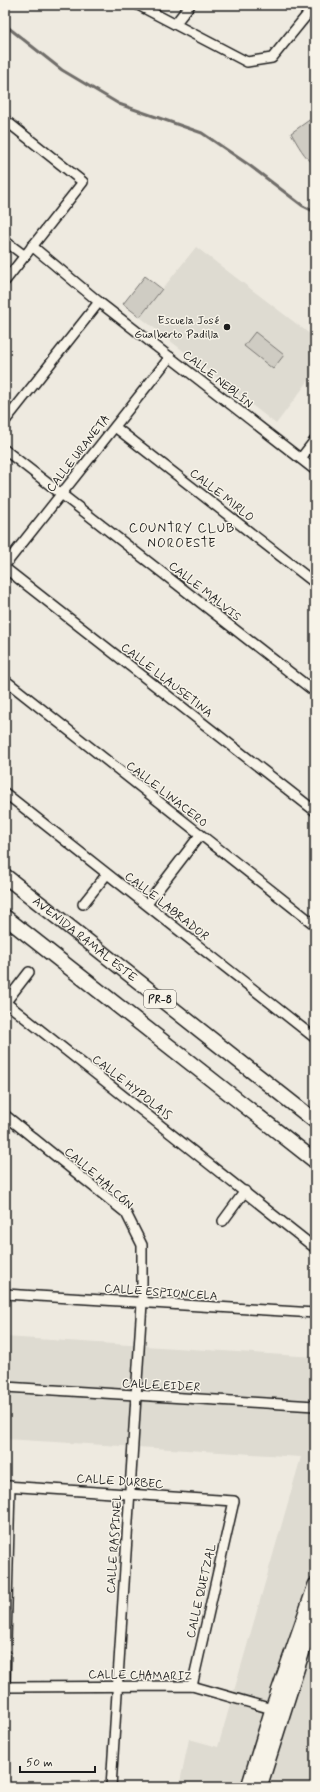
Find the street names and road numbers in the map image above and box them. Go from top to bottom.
street label: CALLE NEBLÍN [179,347,256,412]
street label: CALLE URANETA [43,411,114,496]
street label: CALLE MIRLO [186,466,257,526]
street label: CALLE MALVIS [165,558,244,625]
street label: CALLE LLAUSETINA [117,640,216,722]
street label: CALLE LINACERO [122,758,210,832]
street label: CALLE LABRADOR [121,869,212,945]
street label: AVENIDA RAMAL ESTE [29,894,140,987]
road number: PR-8 [144,990,176,1008]
street label: CALLE HYPOLAIS [88,1052,174,1124]
street label: CALLE HALCÓN [60,1144,136,1213]
street label: CALLE ESPIONCELA [104,1281,218,1305]
street label: CALLE EIDER [121,1376,201,1396]
street label: CALLE DURBEC [76,1471,165,1493]
street label: CALLE RASPINEL [104,1494,126,1594]
street label: CALLE QUETZAL [183,1542,221,1640]
street label: CALLE CHAMARIZ [88,1667,192,1685]

